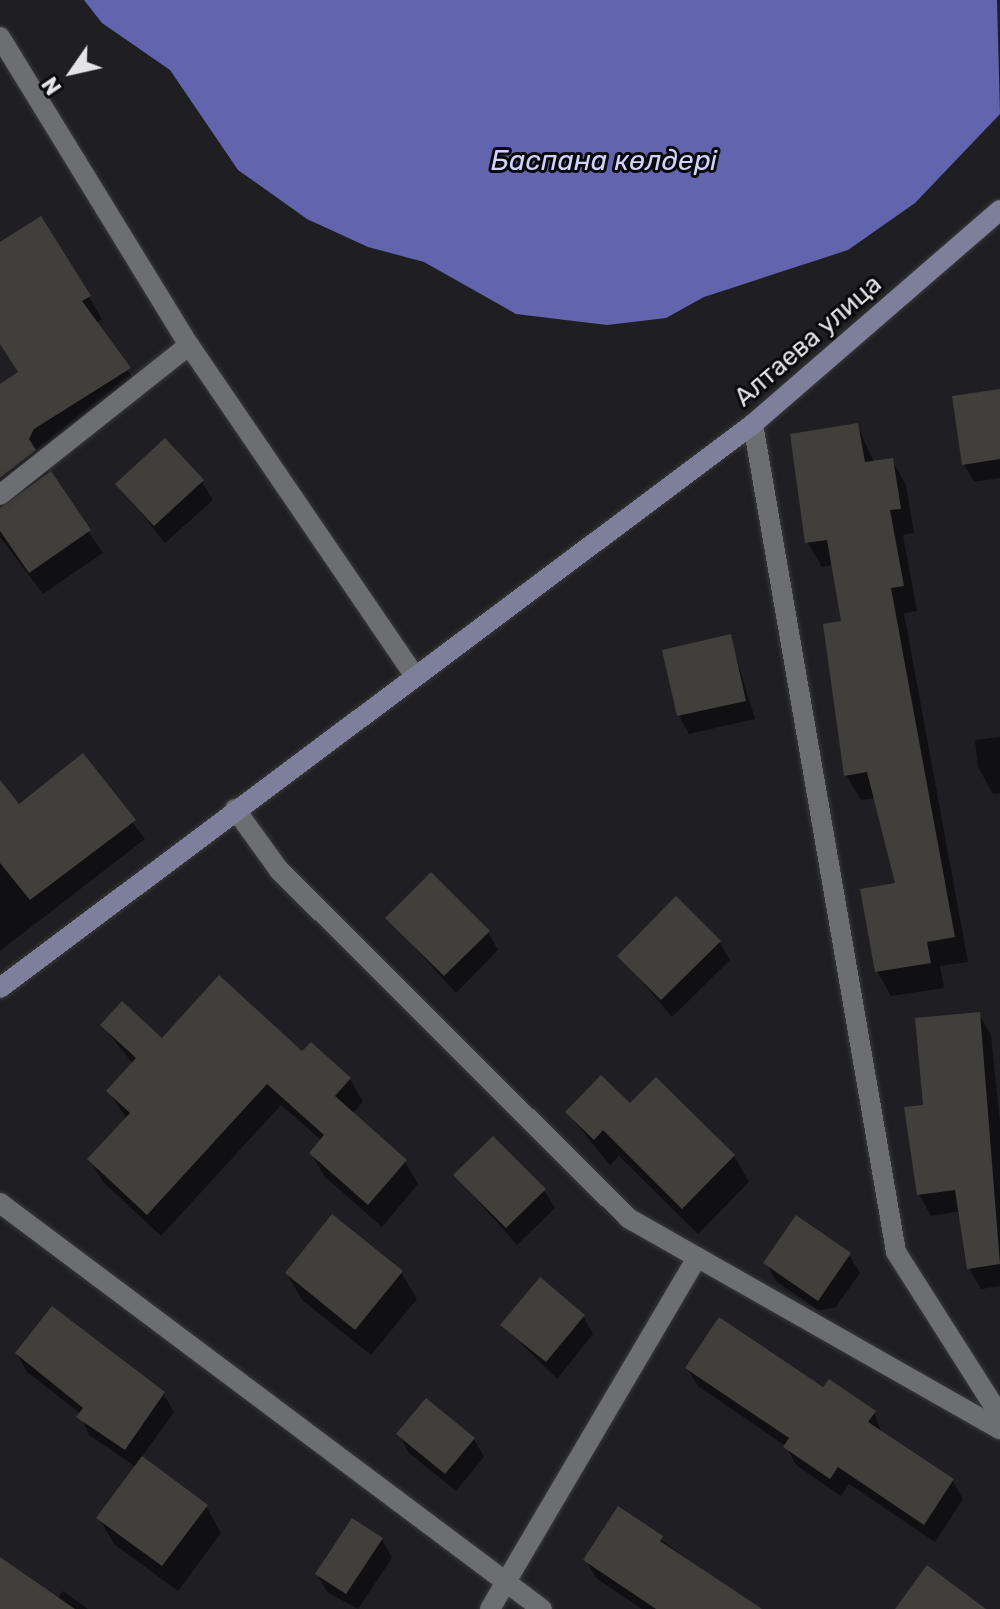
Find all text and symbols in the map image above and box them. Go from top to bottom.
north arrow [32,32,112,112]
text: N [36,72,67,100]
water label: Баспана көлдері [491,144,717,178]
street label: Алтаева улица [728,269,888,413]

